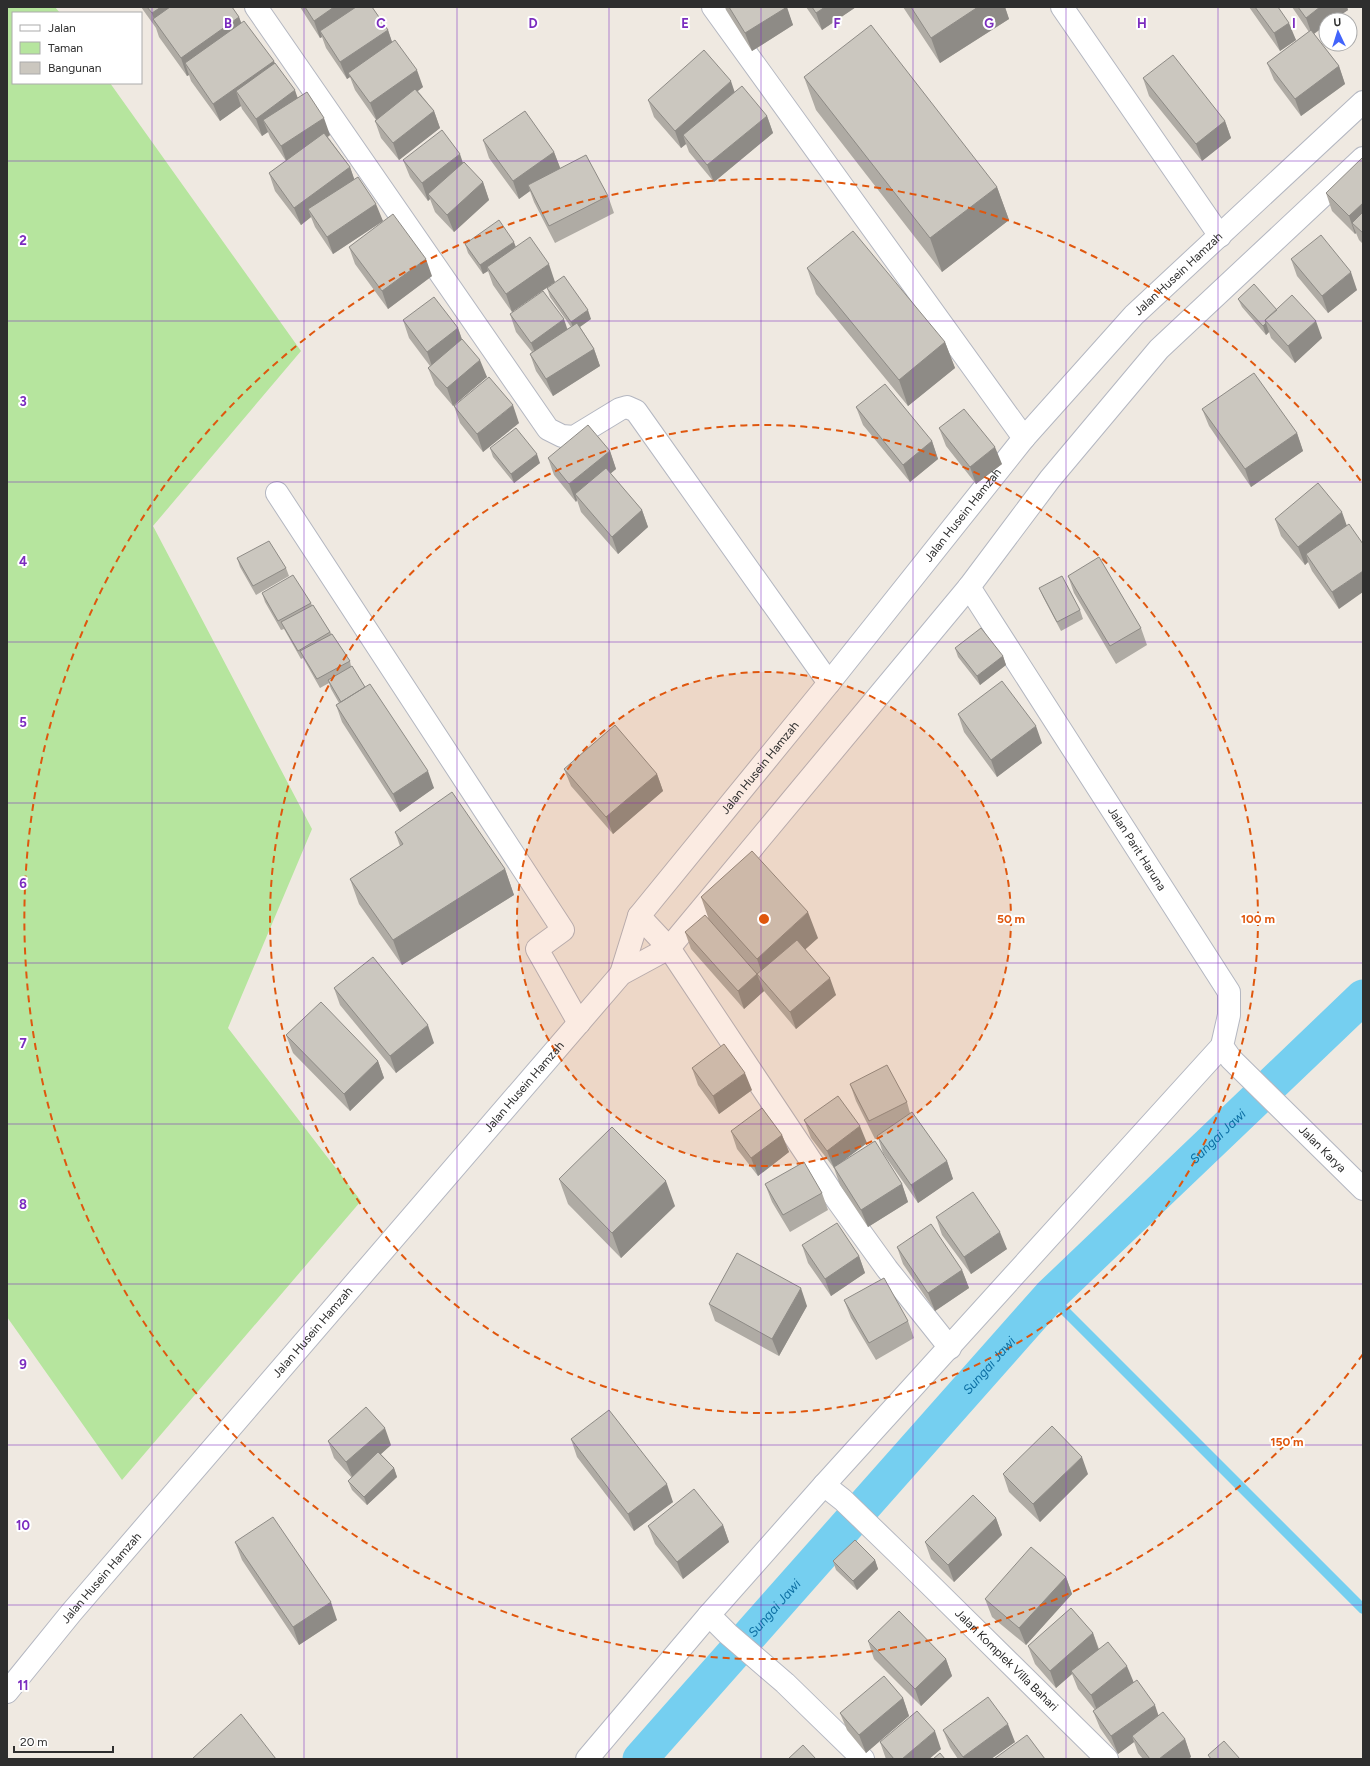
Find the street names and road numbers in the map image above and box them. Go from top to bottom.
street label: Jalan Husein Hamzah [1131,229,1225,318]
street label: Jalan Husein Hamzah [921,465,1004,564]
street label: Jalan Husein Hamzah [718,718,802,817]
street label: Jalan Parit Haruna [1105,804,1169,893]
street label: Jalan Husein Hamzah [481,1038,567,1135]
street label: Jalan Karya [1296,1123,1349,1175]
street label: Jalan Husein Hamzah [270,1284,356,1381]
street label: Jalan Husein Hamzah [58,1529,144,1626]
street label: Jalan Komplek Villa Bahari [952,1606,1061,1714]

